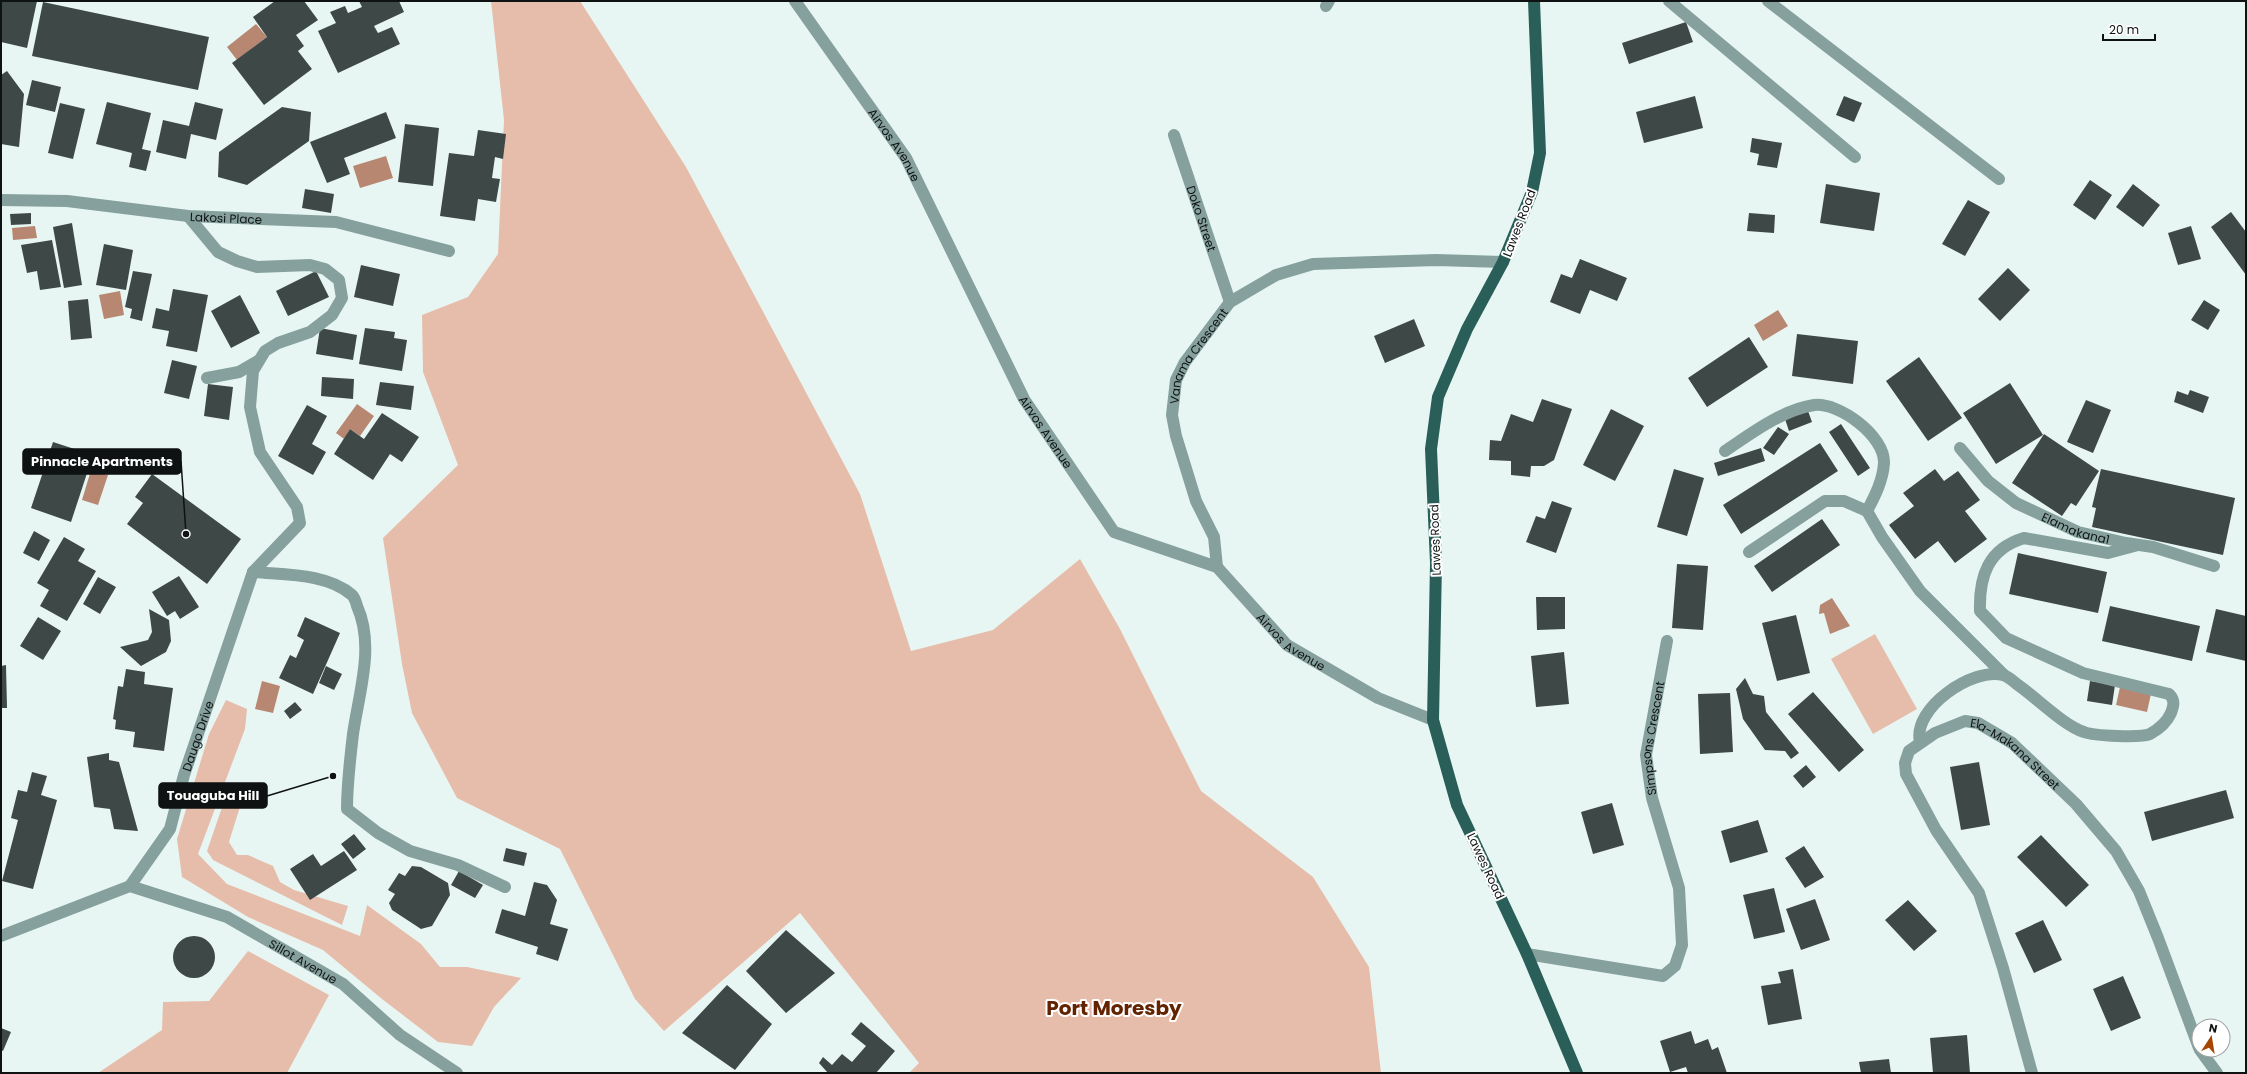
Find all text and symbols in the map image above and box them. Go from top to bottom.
scale bar [2103,16,2155,42]
text: 20 m [2109,21,2139,38]
street label: Airvos Avenue [865,104,925,184]
street label: Doko Street [1183,183,1221,254]
street label: Lawes Road [1498,187,1540,259]
street label: Lakosi Place [190,208,263,228]
street label: Vanama Crescent [1165,304,1231,405]
street label: Airvos Avenue [1015,392,1077,471]
callout: Pinnacle Apartments [23,449,181,474]
text: Pinnacle Apartments [31,452,173,471]
street label: Lawes Road [1425,504,1445,576]
street label: Elamakana1 [2039,508,2112,548]
street label: Airvos Avenue [1253,609,1329,674]
street label: Simpsons Crescent [1637,680,1668,797]
street label: Daugo Drive [177,698,217,773]
street label: Ela-Makana Street [1969,713,2064,793]
callout: Touaguba Hill [159,783,267,808]
text: Touaguba Hill [167,786,259,805]
street label: Lawes Road [1463,830,1509,902]
street label: Sillot Avenue [266,935,341,988]
district label: Port Moresby [1046,994,1182,1022]
north arrow [2191,1018,2231,1058]
text: N [2207,1020,2219,1037]

